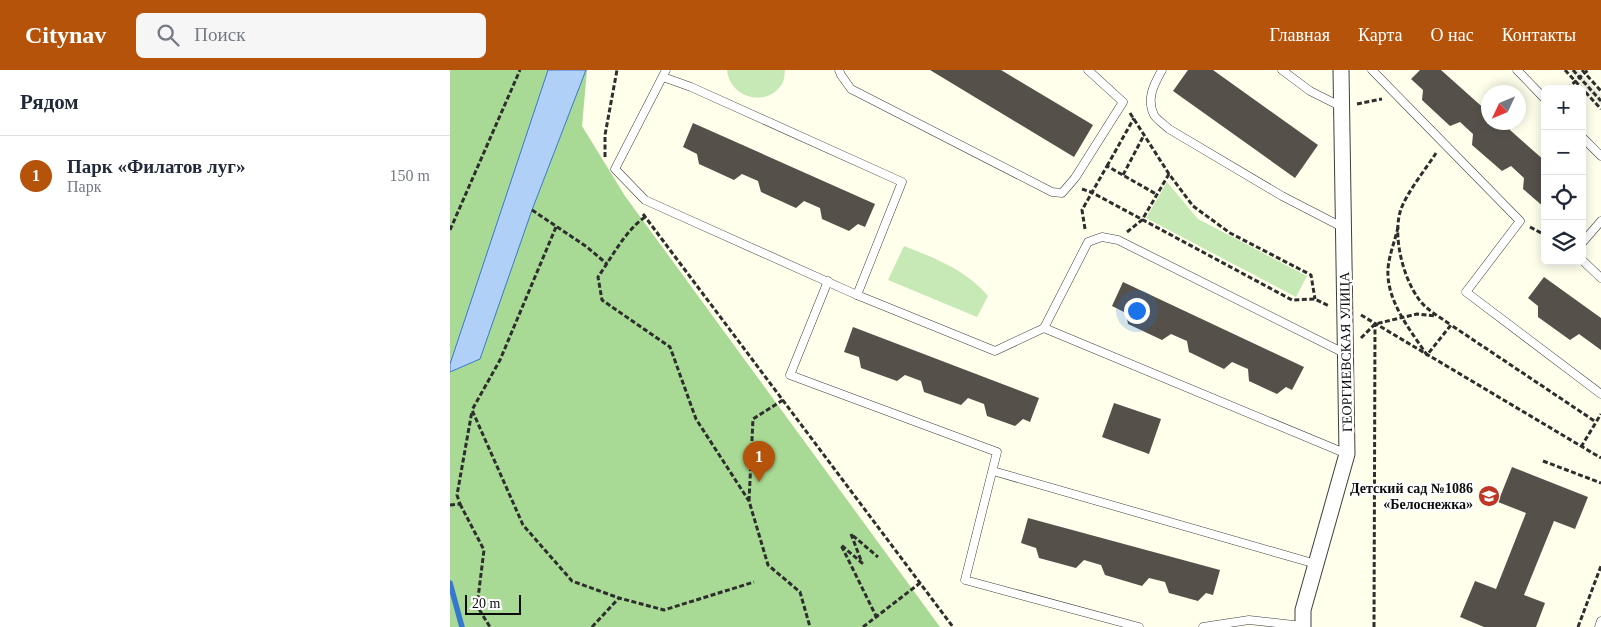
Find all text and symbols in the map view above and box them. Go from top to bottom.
search box [136,13,486,58]
icon: search [154,21,182,49]
text: Citynav [25,22,106,48]
text: Поиск [194,24,245,45]
text: Главная [1270,25,1330,45]
text: Карта [1358,25,1403,45]
text: О нас [1431,25,1474,45]
text: Контакты [1502,25,1576,45]
north arrow [1481,85,1526,130]
map controls [1541,85,1586,265]
button: + [1541,85,1586,130]
text: Рядом [20,90,79,114]
button: − [1541,130,1586,175]
text: Парк «Филатов луг» [67,156,245,177]
text: 1 [32,167,40,184]
text: 150 m [390,167,430,184]
button: locate [1541,175,1586,220]
text: Парк [67,178,101,195]
button: layers [1541,220,1586,265]
street label: ГЕОРГИЕВСКАЯ УЛИЦА [1337,271,1355,432]
your location [1124,298,1150,324]
pin: 1 [743,441,775,482]
place label: Детский сад №1086 «Белоснежка» [1350,481,1473,512]
school or university icon: Детский сад №1086 «Белоснежка» [1477,484,1501,508]
scale bar [465,592,521,615]
text: 20 m [472,596,500,611]

